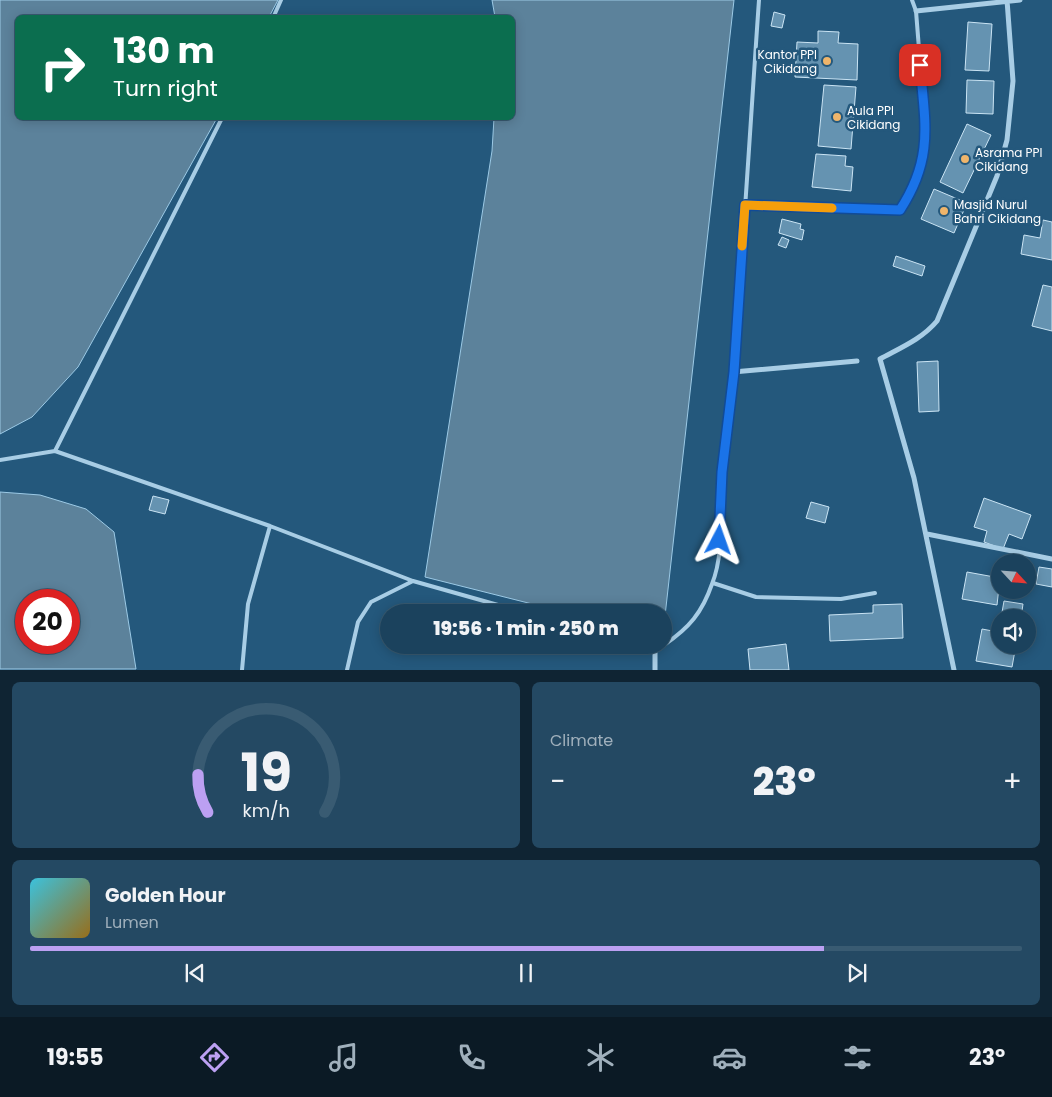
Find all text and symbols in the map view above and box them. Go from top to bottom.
text: 130 m [113,26,215,75]
icon: right [30,35,95,100]
pin [899,44,941,86]
place label: Kantor PPI Cikidang [757,46,817,77]
icon: arrive [906,51,934,79]
marker: Kantor PPI Cikidang [821,55,833,67]
text: Turn right [113,73,218,104]
place label: Aula PPI Cikidang [847,102,900,133]
marker: Aula PPI Cikidang [831,111,843,123]
place label: Asrama PPI Cikidang [975,144,1043,175]
marker: Asrama PPI Cikidang [959,153,971,165]
place label: Masjid Nurul Bahri Cikidang [954,196,1041,227]
marker: Masjid Nurul Bahri Cikidang [938,205,950,217]
position arrow [692,513,744,565]
north arrow [991,554,1036,599]
map controls [991,554,1036,654]
speed limit sign: 20 [15,589,80,654]
button: sound [991,609,1036,654]
text: 19:56 · 1 min · 250 m [433,615,619,642]
text: Climate [550,729,613,752]
text: 19 [240,736,292,809]
text: 23° [753,755,816,808]
text: − [550,762,565,801]
text: + [1003,762,1022,801]
text: km/h [242,798,290,823]
text: Golden Hour [105,882,226,909]
text: Lumen [105,911,159,934]
icon: previous [181,959,209,987]
icon: pause [512,959,540,987]
icon: next [843,959,871,987]
icon: directions [197,1040,232,1075]
icon: music [326,1040,361,1075]
icon: phone [454,1040,489,1075]
icon: climate [583,1040,618,1075]
icon: car [712,1040,747,1075]
icon: filters [840,1040,875,1075]
text: 19:55 [47,1042,103,1073]
text: 23° [969,1042,1005,1073]

